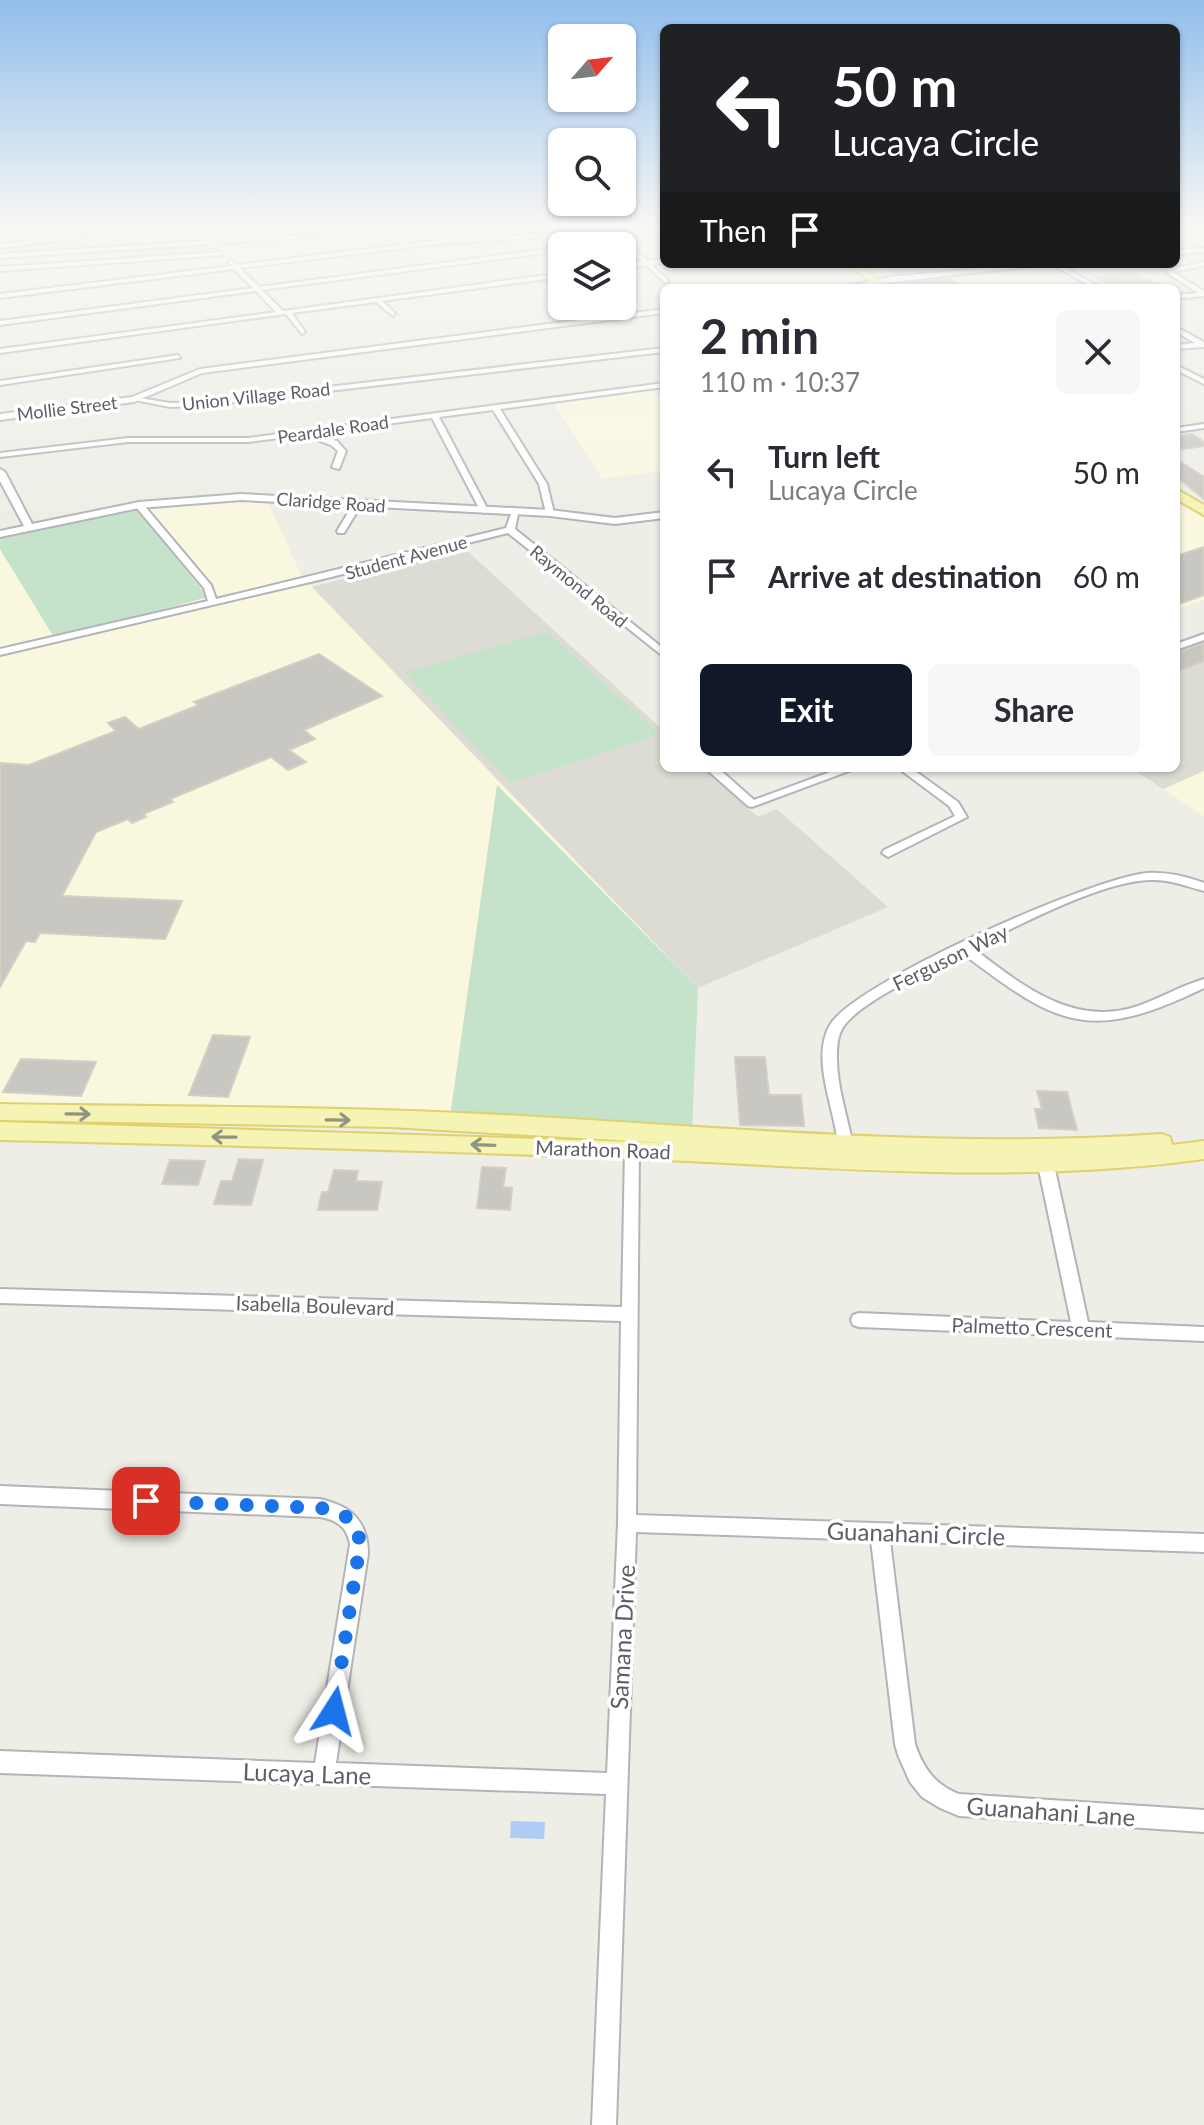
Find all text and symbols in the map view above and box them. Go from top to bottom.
north arrow [548,24,636,112]
map controls [548,24,636,320]
text: 50 m [832,52,957,119]
icon: left [700,56,804,160]
text: Lucaya Circle [832,120,1039,164]
button: search [548,128,636,216]
icon: arrive [783,208,827,252]
text: Then [700,212,767,248]
button: layers [548,232,636,320]
text: 2 min [700,307,819,364]
button: close [1056,310,1140,394]
text: 110 m · 10:37 [700,366,860,398]
street label: Union Village Road [181,377,331,415]
street label: Mollie Street [16,391,119,425]
street label: Peardale Road [276,410,390,448]
text: Turn left [768,438,880,474]
icon: left [700,450,744,494]
text: 50 m [1073,454,1140,490]
text: Lucaya Circle [768,474,918,506]
street label: Claridge Road [276,487,386,517]
street label: Student Avenue [343,530,469,584]
street label: Raymond Road [526,540,632,632]
icon: arrive [700,554,744,598]
text: Arrive at destination [768,558,1042,594]
text: 60 m [1073,558,1140,594]
button: Exit [700,664,912,756]
button: Share [928,664,1140,756]
street label: Ferguson Way [888,918,1012,995]
one-way arrow [64,1106,91,1122]
one-way arrow [324,1112,351,1127]
one-way arrow [211,1129,238,1145]
street label: Marathon Road [535,1135,671,1163]
one-way arrow [470,1137,497,1152]
street label: Isabella Boulevard [235,1290,395,1320]
street label: Palmetto Crescent [951,1312,1113,1342]
pin [112,1467,180,1535]
icon: arrive [124,1479,168,1523]
street label: Guanahani Circle [826,1515,1006,1551]
street label: Samana Drive [604,1564,640,1710]
position arrow [292,1669,376,1753]
street label: Lucaya Lane [242,1756,372,1790]
street label: Guanahani Lane [966,1791,1136,1831]

